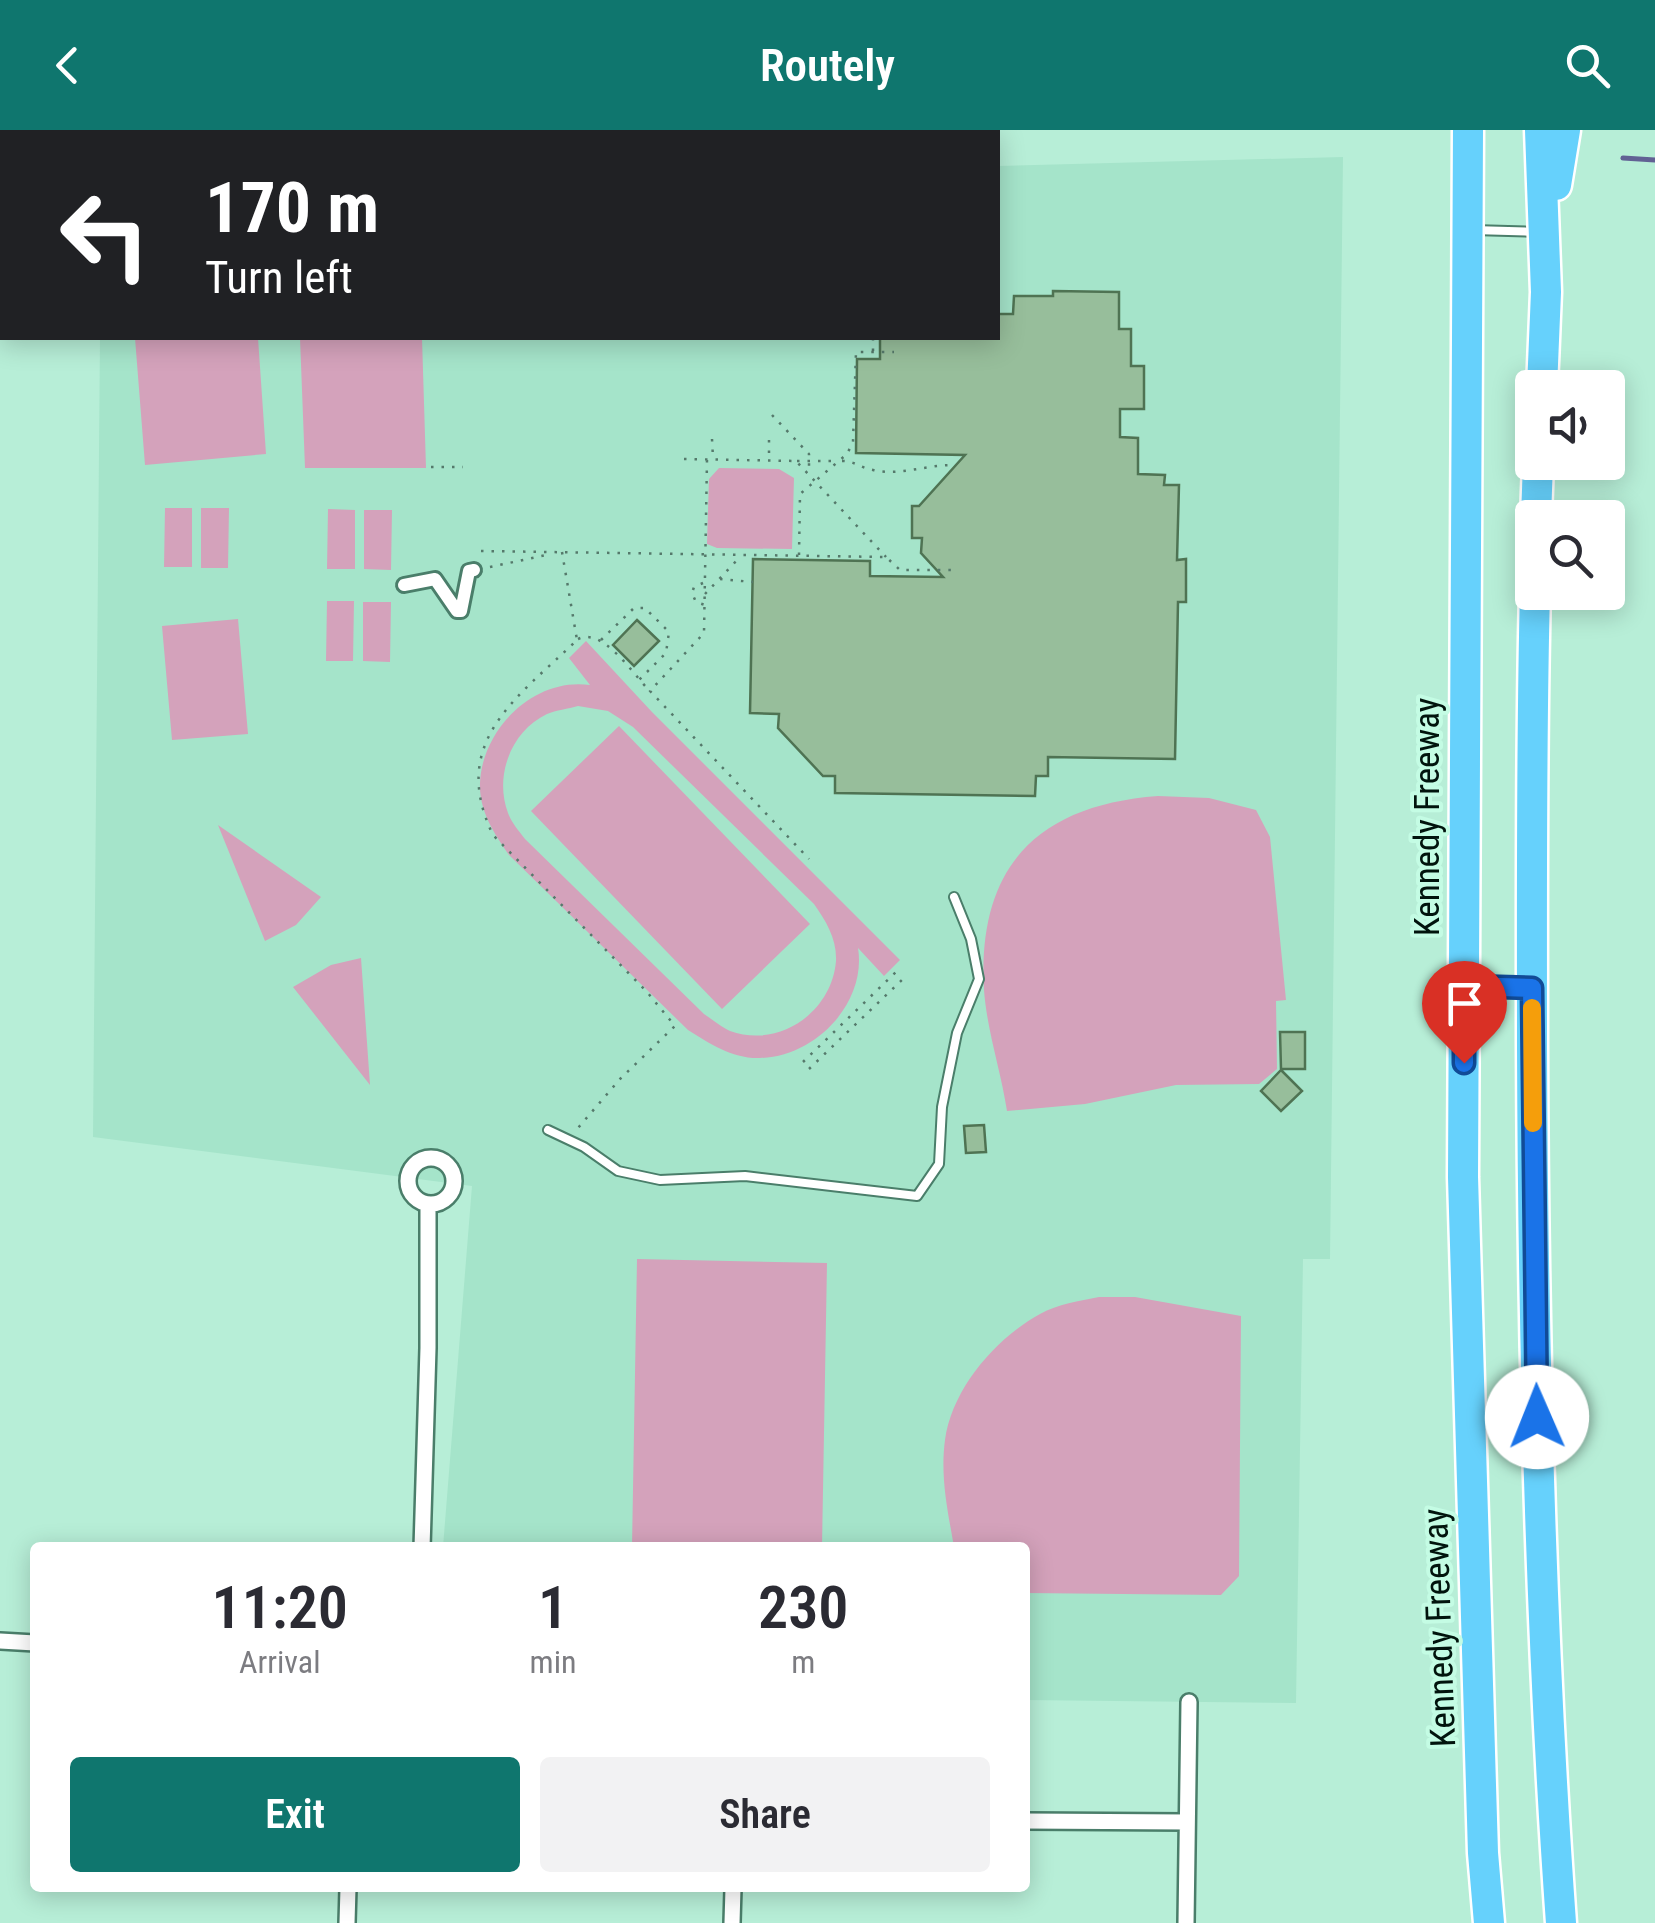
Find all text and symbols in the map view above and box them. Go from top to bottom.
icon: back [40,38,95,93]
icon: search [1560,38,1615,93]
text: Routely [760,39,895,92]
text: 170 m [205,167,379,249]
icon: left [40,170,170,300]
text: Turn left [205,251,353,304]
map controls [1515,370,1625,610]
button: sound [1515,370,1625,480]
button: search [1515,500,1625,610]
street label: Kennedy Freeway [1407,698,1448,936]
pin [1422,961,1507,1064]
icon: arrive [1437,976,1492,1031]
position arrow [1485,1365,1589,1469]
street label: Kennedy Freeway [1415,1508,1464,1748]
text: 11:20 [211,1572,348,1643]
text: 1 [538,1572,568,1643]
text: 230 [758,1572,848,1643]
text: Arrival [239,1643,320,1681]
text: min [530,1643,576,1681]
text: m [791,1643,815,1681]
button: Exit [70,1757,520,1872]
button: Share [540,1757,990,1872]

